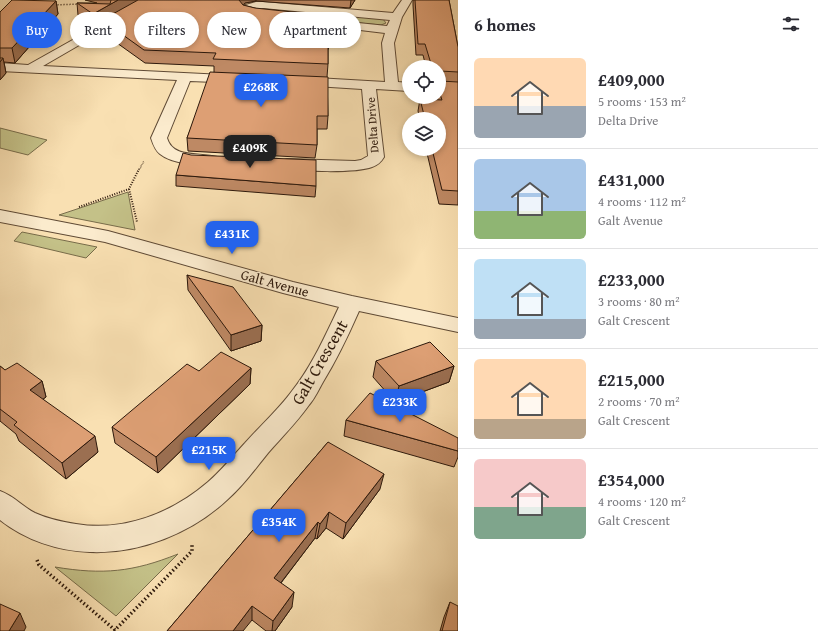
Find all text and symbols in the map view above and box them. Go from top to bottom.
chip: Buy [12,12,62,48]
chip: Rent [70,12,126,48]
chip: Filters [134,12,199,48]
chip: New [207,12,261,48]
chip: Apartment [269,12,361,48]
text: 6 homes [474,12,536,37]
icon: filters [780,13,802,35]
map controls [402,60,446,156]
button: locate [402,60,446,104]
text: £409,000 [598,67,664,92]
pin: £268K [233,74,289,108]
icon: home [506,74,554,122]
text: £268K [243,77,279,96]
text: 5 rooms · 153 m² [598,92,686,111]
street label: Delta Drive [362,96,382,153]
text: Delta Drive [598,111,658,130]
button: layers [402,112,446,156]
pin: £409K [222,135,278,169]
text: £409K [232,138,268,157]
text: £431,000 [598,167,664,192]
icon: home [506,175,554,223]
text: 4 rooms · 112 m² [598,192,686,211]
text: Galt Avenue [598,211,663,230]
pin: £431K [204,221,260,255]
text: £431K [214,224,250,243]
street label: Galt Avenue [239,264,312,302]
text: £233,000 [598,267,664,292]
icon: home [506,275,554,323]
text: 3 rooms · 80 m² [598,292,680,311]
text: Galt Crescent [598,311,670,330]
street label: Galt Crescent [285,315,353,409]
text: £215,000 [598,367,664,392]
icon: home [506,375,554,423]
pin: £233K [372,389,428,423]
text: £233K [382,392,418,411]
text: 2 rooms · 70 m² [598,392,680,411]
text: Galt Crescent [598,411,670,430]
pin: £215K [181,437,237,471]
text: £215K [191,440,227,459]
text: £354,000 [598,467,664,492]
icon: home [506,475,554,523]
text: 4 rooms · 120 m² [598,492,686,511]
pin: £354K [251,509,307,543]
text: Galt Crescent [598,511,670,530]
text: £354K [261,512,297,531]

